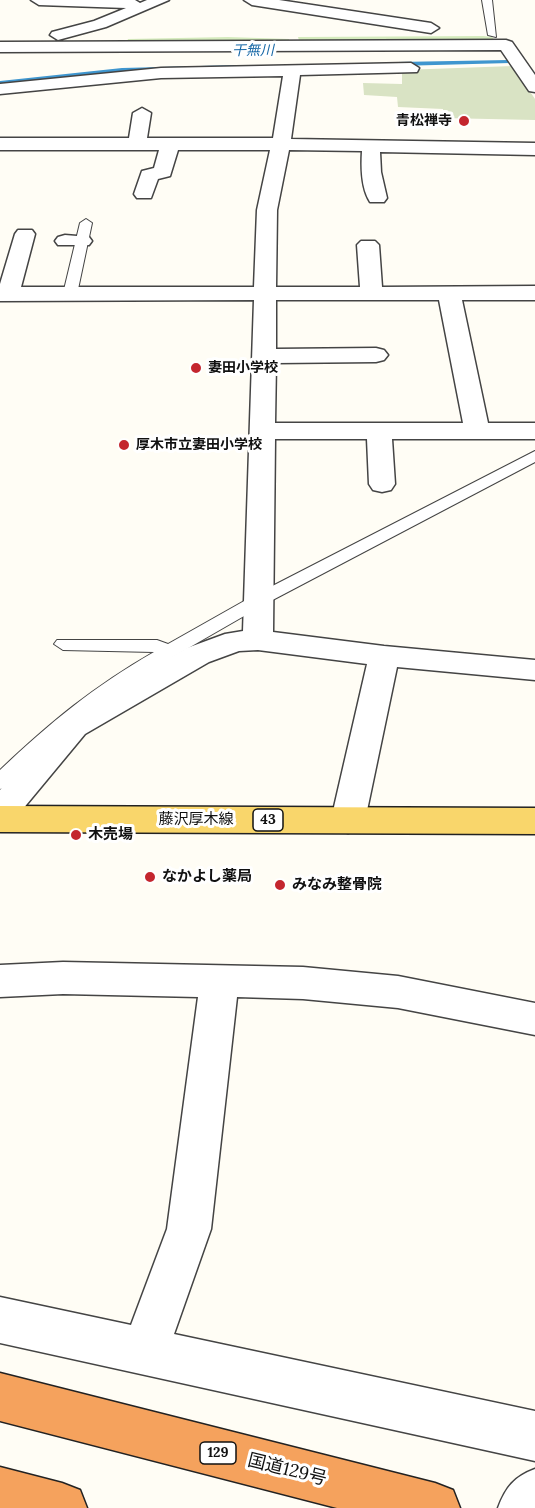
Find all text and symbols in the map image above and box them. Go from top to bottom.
water label: 干無川 [232,42,274,60]
place label: 青松禅寺 [396,113,452,129]
marker: 青松禅寺 [457,114,471,128]
place label: 妻田小学校 [208,360,278,376]
marker: 妻田小学校 [189,361,203,375]
place label: 厚木市立妻田小学校 [136,437,262,453]
marker: 厚木市立妻田小学校 [117,438,131,452]
road number: 43 [253,809,283,831]
street label: 藤沢厚木線 [159,811,233,829]
place label: 木売場 [88,826,133,844]
marker: 木売場 [69,828,83,842]
place label: なかよし薬局 [162,868,252,886]
marker: なかよし薬局 [143,870,157,884]
place label: みなみ整骨院 [292,876,382,894]
marker: みなみ整骨院 [273,878,287,892]
road number: 129 [200,1442,236,1464]
street label: 国道129号 [245,1450,329,1490]

